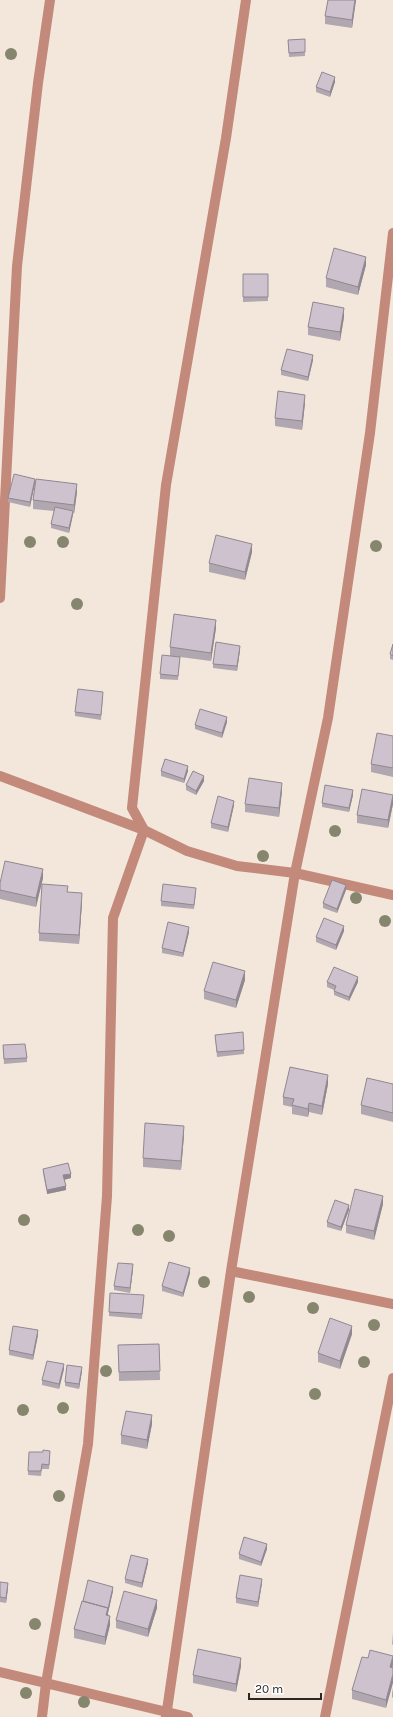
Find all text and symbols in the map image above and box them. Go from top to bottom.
scale bar [249,1675,321,1701]
text: 20 m [255,1682,283,1696]

